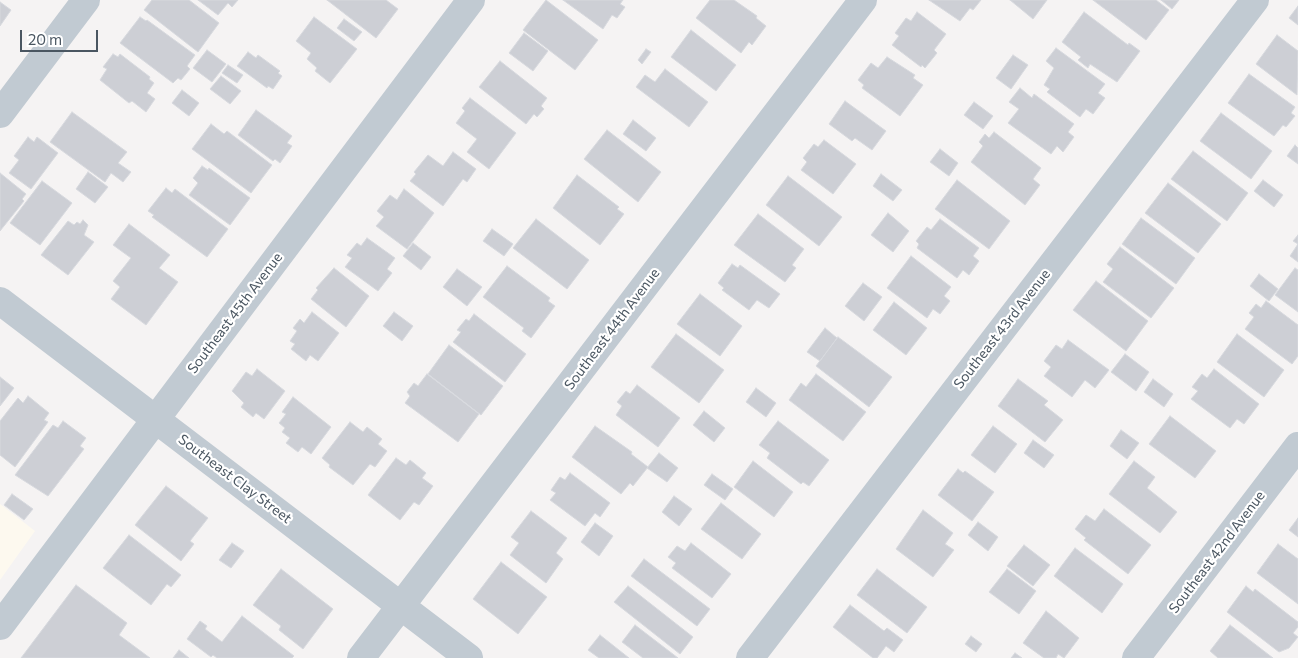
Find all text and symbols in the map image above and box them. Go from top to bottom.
scale bar [22,20,100,52]
text: 20 m [28,30,62,48]
street label: Southeast 45th Avenue [184,249,286,377]
street label: Southeast 44th Avenue [561,265,663,393]
street label: Southeast 43rd Avenue [950,266,1054,392]
street label: Southeast Clay Street [175,431,295,527]
street label: Southeast 42nd Avenue [1165,487,1269,617]

